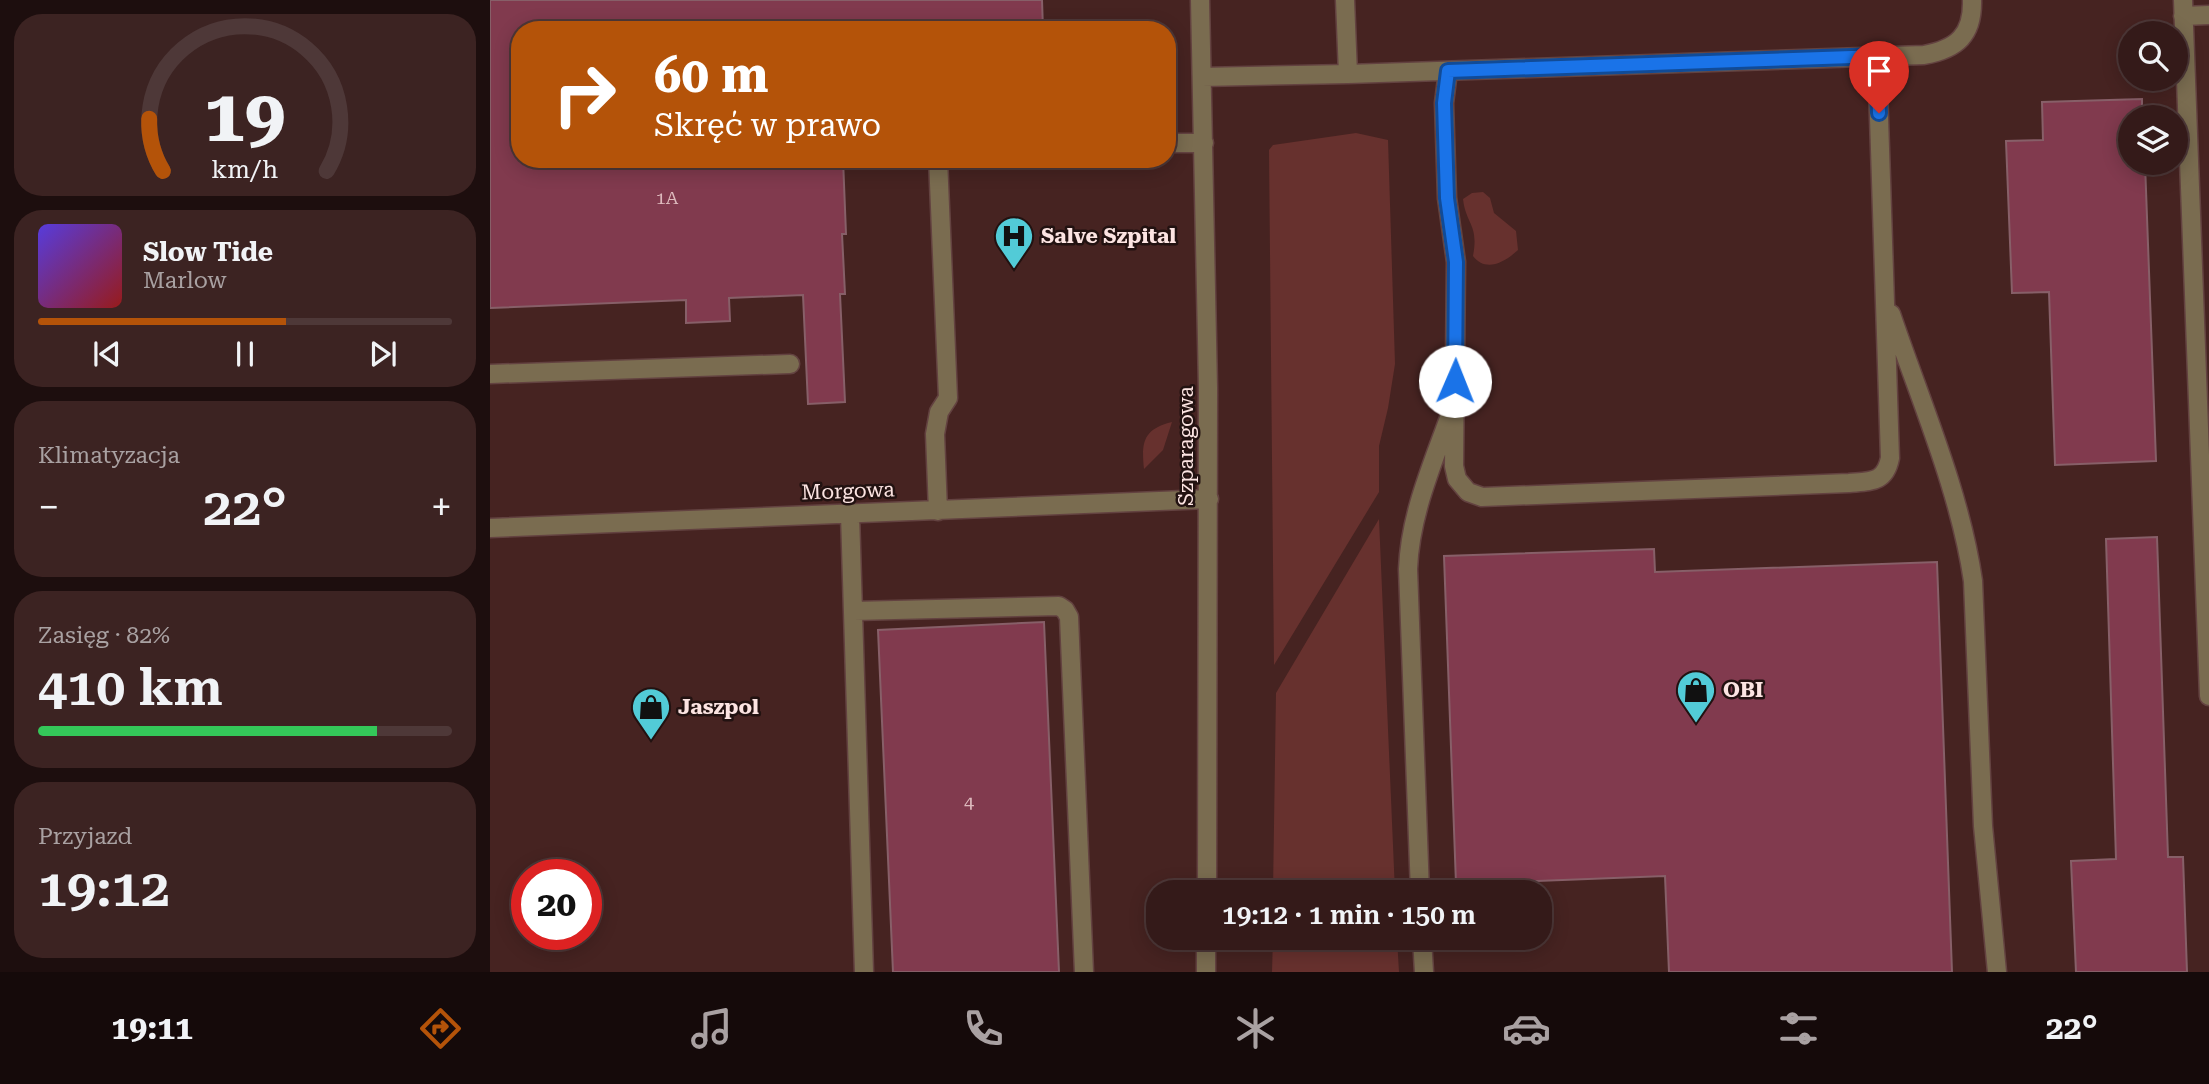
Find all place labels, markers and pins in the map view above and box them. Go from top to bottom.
pin [1849,41,1909,113]
hospital icon: Salve Szpital [993,215,1035,270]
place label: Salve Szpital [1041,224,1176,248]
shop icon: OBI [1675,669,1717,724]
place label: OBI [1723,678,1763,702]
shop icon: Jaszpol [630,686,672,741]
place label: Jaszpol [678,695,759,719]

